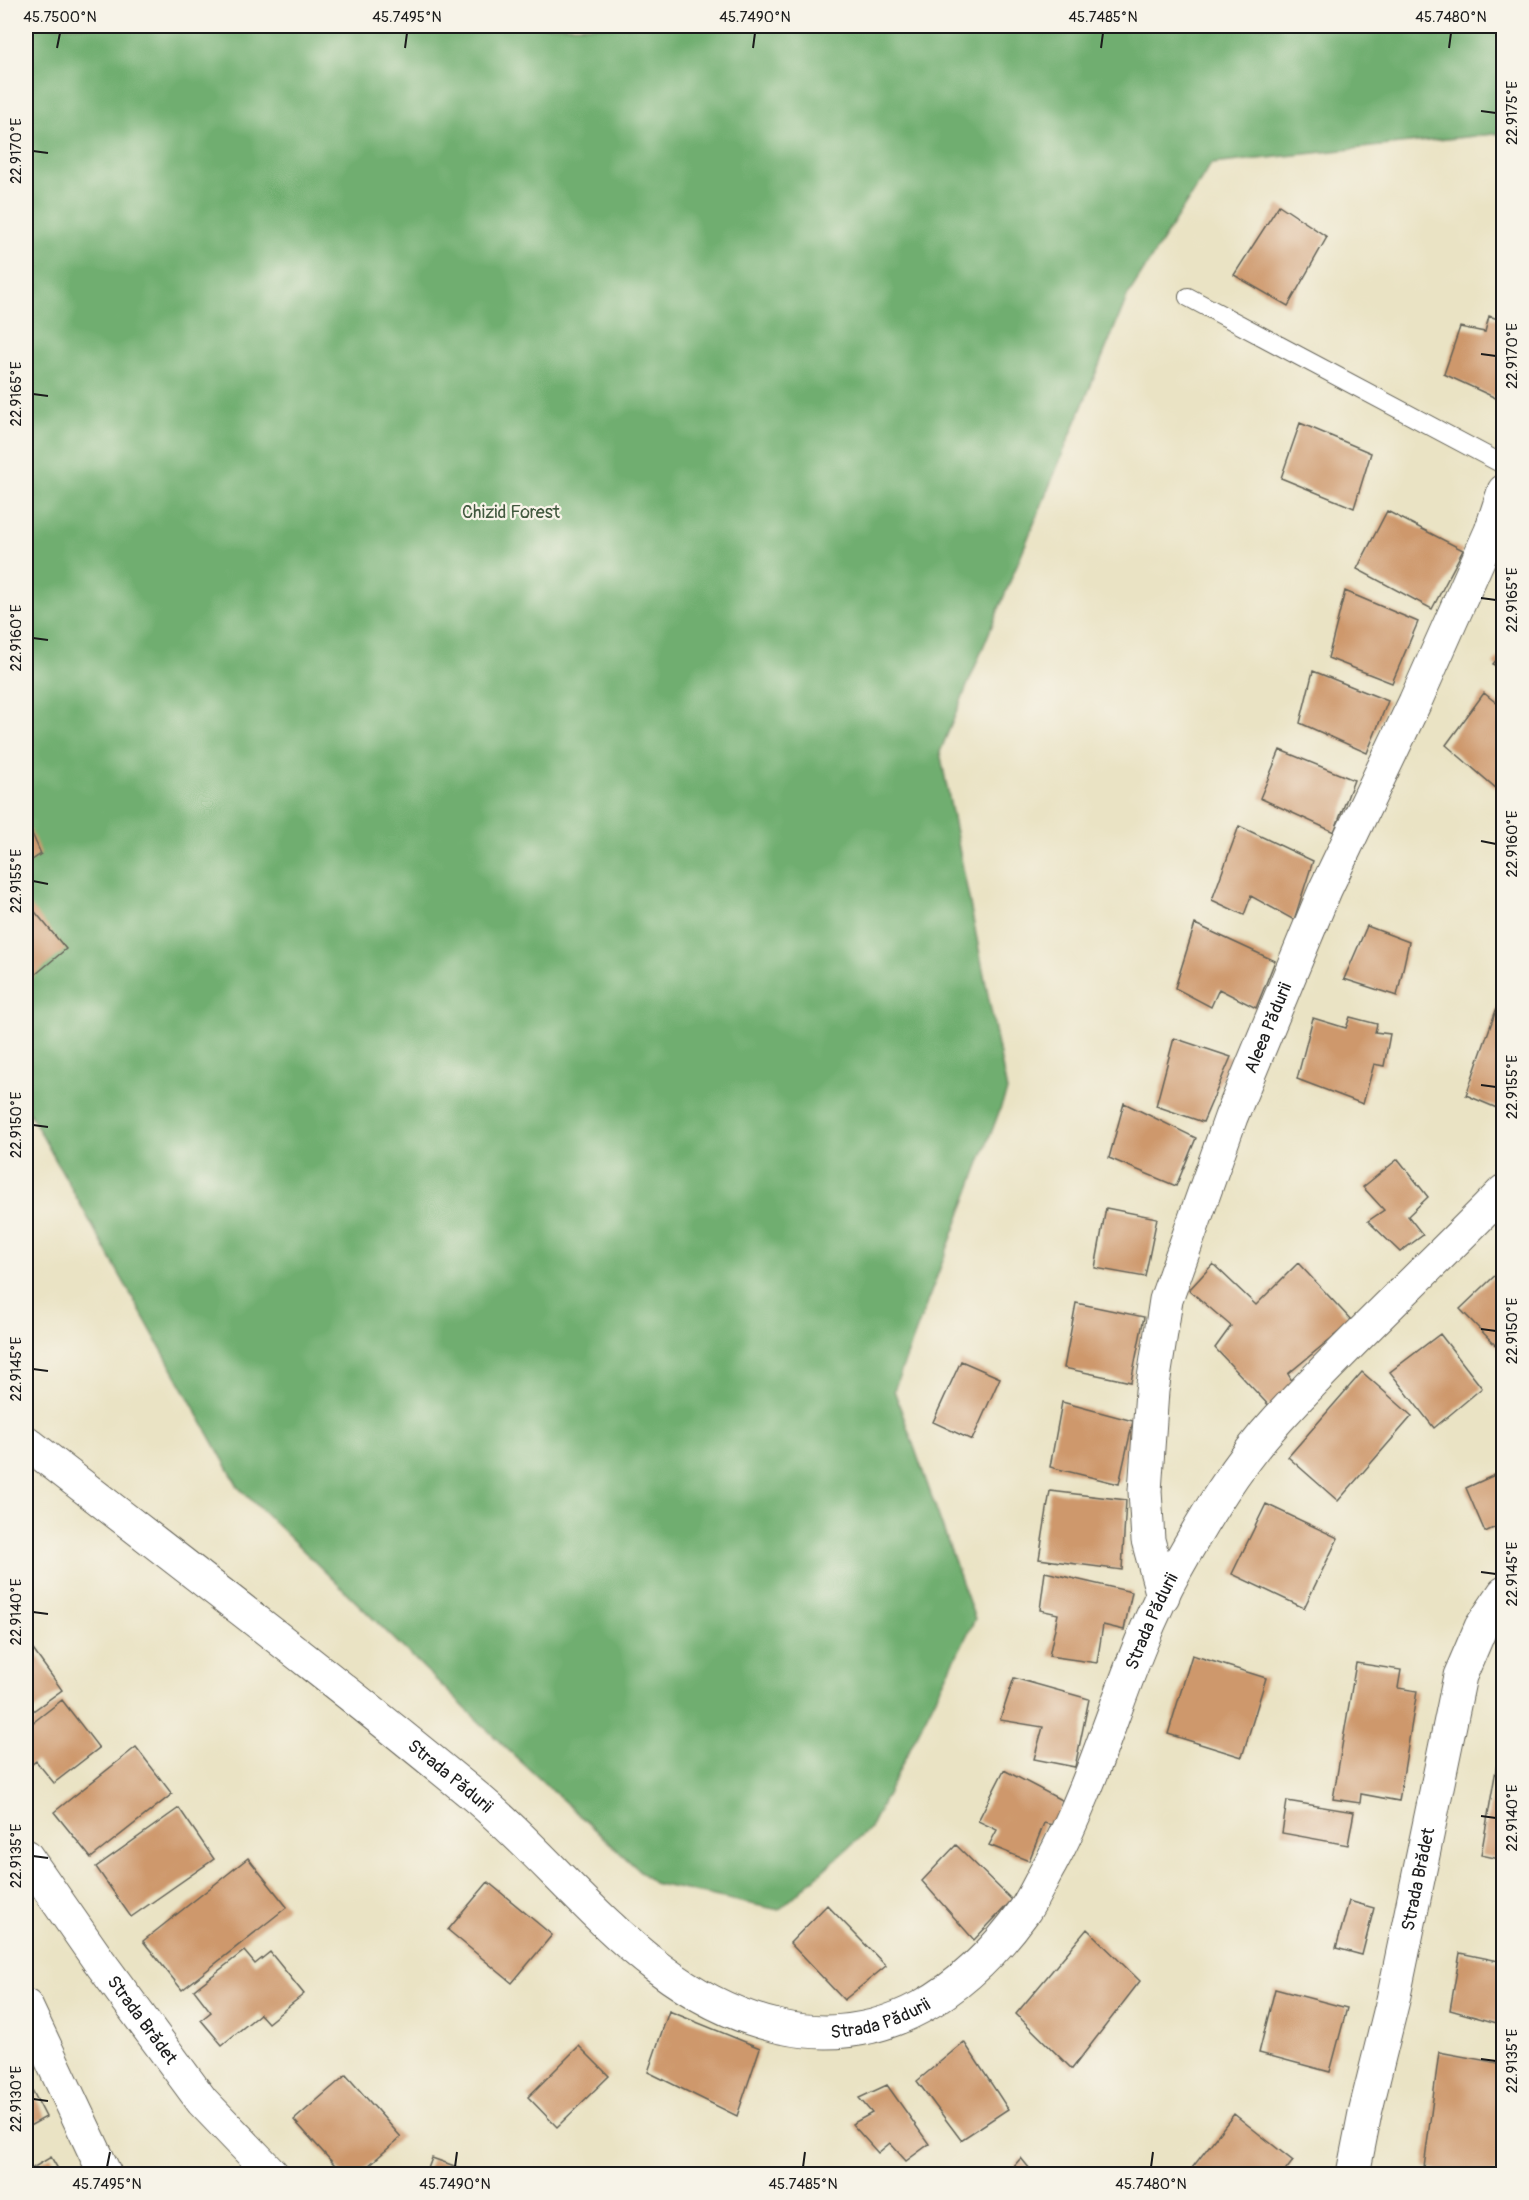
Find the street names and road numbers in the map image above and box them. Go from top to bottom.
street label: Aleea Pădurii [1239,979,1297,1077]
street label: Strada Pădurii [1120,1569,1184,1673]
street label: Strada Pădurii [403,1735,497,1818]
street label: Strada Brădet [1397,1825,1440,1933]
street label: Strada Brădet [102,1971,183,2070]
street label: Strada Pădurii [830,1993,935,2044]

